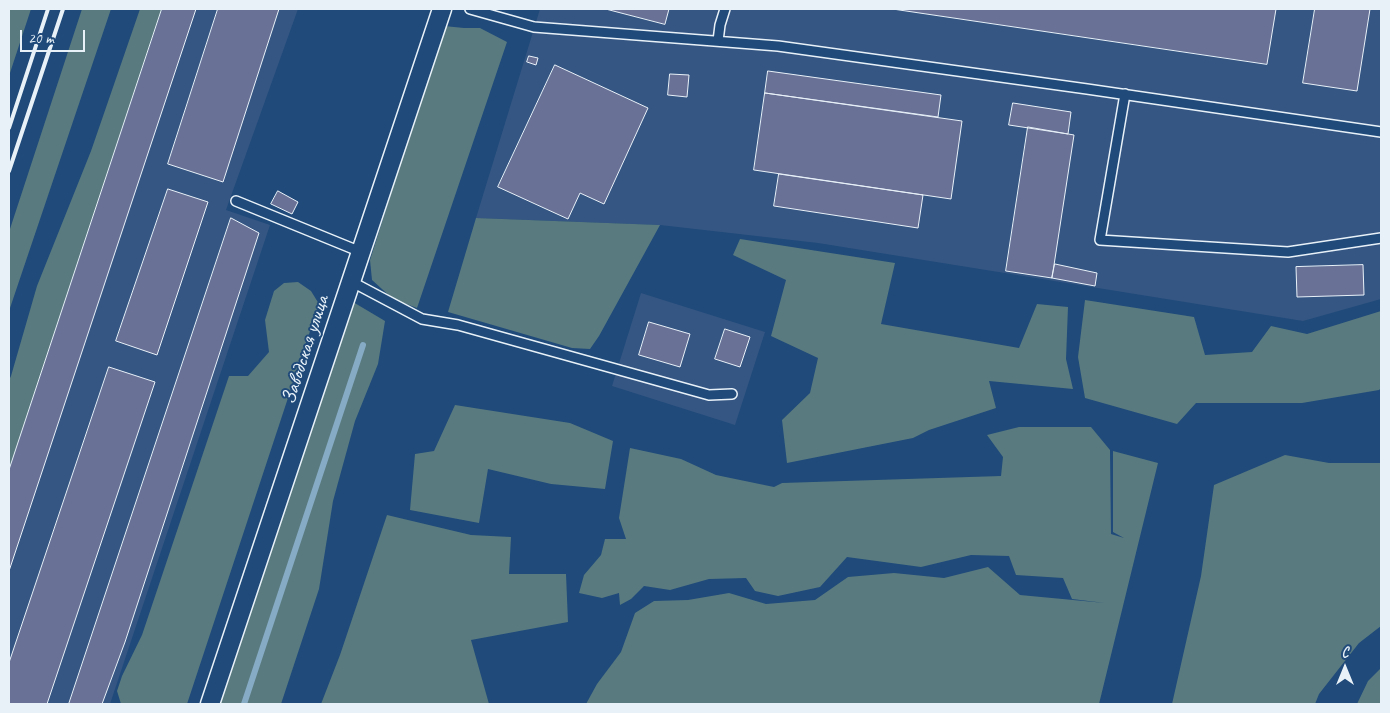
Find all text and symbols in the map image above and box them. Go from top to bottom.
scale bar [22,20,88,52]
text: 20 m [28,29,54,48]
street label: Заводская улица [277,293,335,407]
north arrow [1320,643,1370,693]
text: С [1342,644,1348,661]

